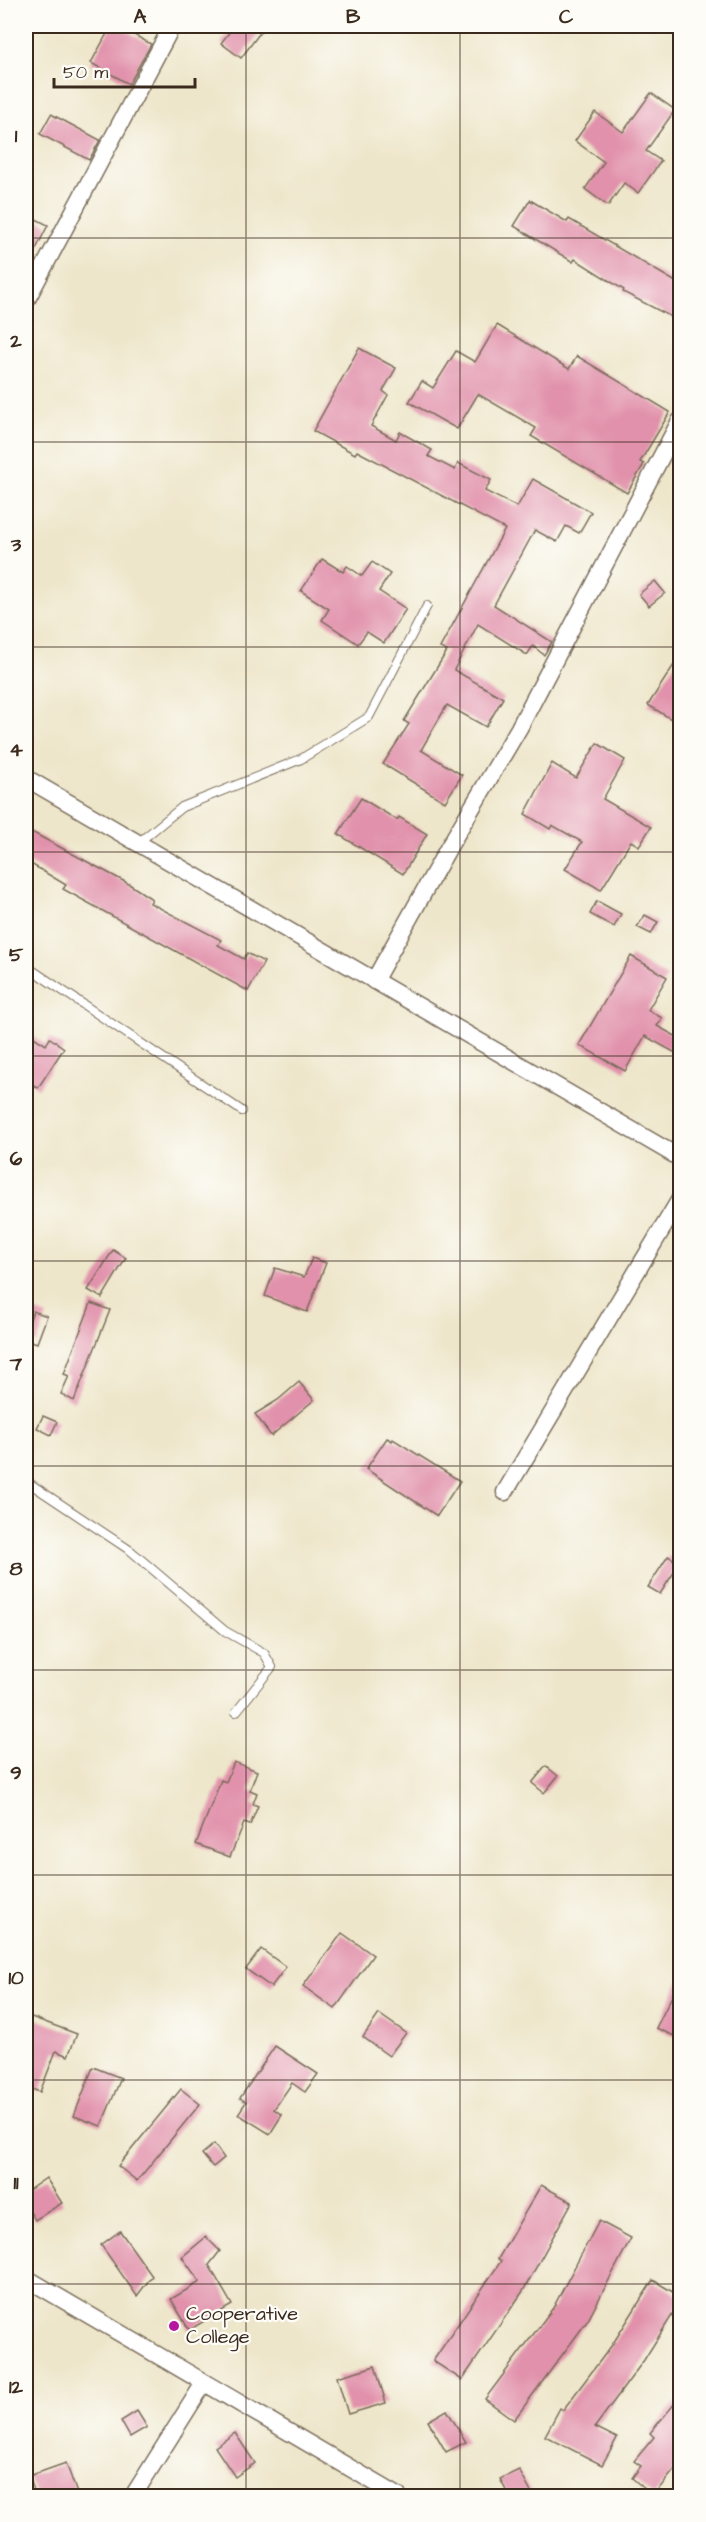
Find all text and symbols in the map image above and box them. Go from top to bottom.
text: A [134,3,147,31]
text: B [346,3,361,31]
text: C [559,3,574,31]
scale bar [54,51,195,89]
text: 50 m [63,60,108,85]
text: 1 [15,122,18,150]
text: 2 [9,327,22,355]
text: 3 [10,531,22,559]
text: 4 [9,736,23,764]
text: 5 [9,941,24,969]
text: 6 [10,1145,23,1173]
text: 7 [9,1350,23,1378]
text: 8 [10,1555,23,1583]
text: 9 [10,1759,22,1787]
text: 10 [8,1964,24,1992]
text: 11 [13,2169,19,2197]
place label: Cooperative College [186,2300,298,2352]
marker: Cooperative College [167,2319,181,2333]
text: 12 [9,2373,24,2401]

